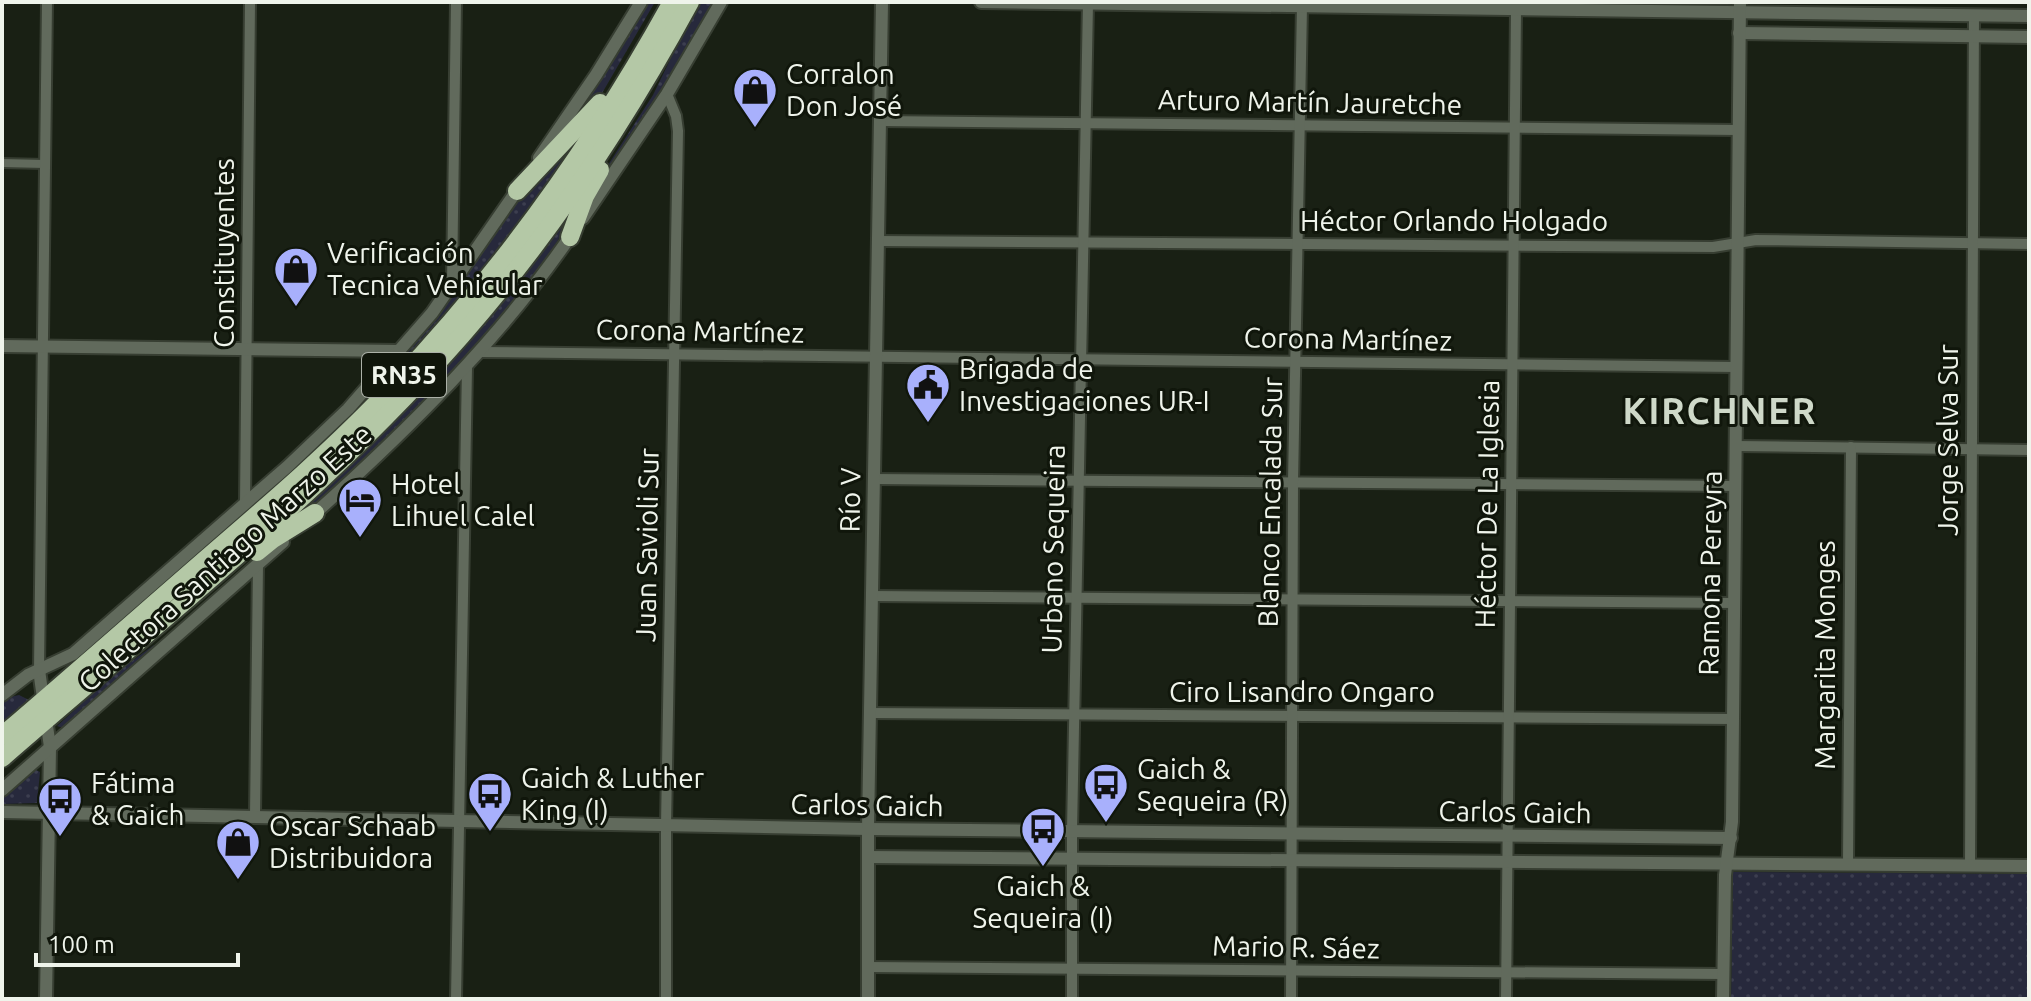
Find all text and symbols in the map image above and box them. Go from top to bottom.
place label: Corralon Don José [786,58,902,121]
shop icon: Corralon Don José [731,66,779,129]
street label: Arturo Martín Jauretche [1158,83,1462,120]
street label: Constituyentes [208,158,239,348]
street label: Héctor Orlando Holgado [1300,205,1608,236]
place label: Verificación Tecnica Vehicular [327,237,543,300]
shop icon: Verificación Tecnica Vehicular [272,245,320,308]
street label: Corona Martínez [595,313,805,348]
street label: Corona Martínez [1243,321,1453,356]
street label: Jorge Selva Sur [1932,344,1963,536]
road number: RN35 [362,353,446,397]
place label: Brigada de Investigaciones UR-I [959,353,1210,416]
public building icon: Brigada de Investigaciones UR-I [904,361,952,424]
street label: Blanco Encalada Sur [1252,376,1287,628]
street label: Héctor De La Iglesia [1469,379,1504,628]
district label: KIRCHNER [1623,390,1817,431]
street label: Colectora Santiago Marzo Este [72,418,377,697]
street label: Urbano Sequeira [1035,444,1070,654]
street label: Juan Savioli Sur [629,447,664,642]
street label: Río V [833,467,866,533]
place label: Hotel Lihuel Calel [391,468,535,531]
street label: Ramona Pereyra [1692,470,1727,676]
hotel icon: Hotel Lihuel Calel [336,476,384,539]
street label: Margarita Monges [1809,540,1840,770]
street label: Ciro Lisandro Ongaro [1169,676,1435,707]
place label: Gaich & Sequeira (R) [1137,753,1288,817]
bus stop icon: Gaich & Sequeira (R) [1082,761,1130,824]
place label: Gaich & Luther King (I) [521,762,705,826]
place label: Fátima & Gaich [91,767,185,830]
bus stop icon: Gaich & Luther King (I) [466,770,514,833]
bus stop icon: Fátima & Gaich [36,775,84,838]
street label: Carlos Gaich [790,788,944,821]
street label: Carlos Gaich [1438,795,1592,828]
bus stop icon: Gaich & Sequeira (I) [1019,805,1067,868]
place label: Oscar Schaab Distribuidora [269,810,436,873]
shop icon: Oscar Schaab Distribuidora [214,818,262,881]
place label: Gaich & Sequeira (I) [973,870,1113,934]
scale bar [36,917,238,967]
street label: Mario R. Sáez [1212,930,1380,963]
text: 100 m [48,931,115,958]

